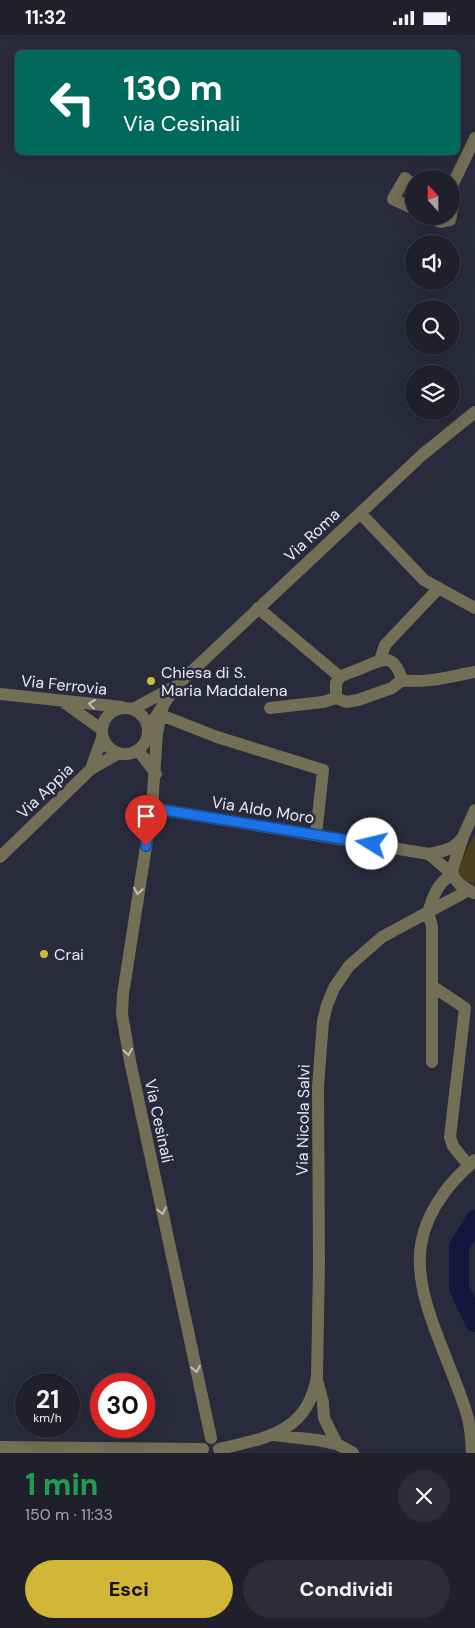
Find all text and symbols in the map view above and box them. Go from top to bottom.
text: 11:32 [25,5,66,30]
text: 130 m [123,65,223,111]
icon: left [40,70,105,135]
text: Via Cesinali [123,109,240,138]
north arrow [405,170,460,225]
map controls [405,170,460,420]
button: sound [405,235,460,290]
button: search [405,300,460,355]
button: layers [405,365,460,420]
street label: Via Roma [280,504,344,566]
place label: Chiesa di S. Maria Maddalena [161,662,287,701]
street label: Via Ferrovia [20,670,108,700]
marker: Chiesa di S. Maria Maddalena [145,675,157,687]
one-way arrow [88,699,96,709]
street label: Via Appia [12,759,78,823]
street label: Via Aldo Moro [210,792,316,828]
pin [125,795,167,846]
icon: arrive [132,802,160,830]
position arrow [345,817,397,869]
one-way arrow [134,886,144,895]
place label: Crai [54,944,84,965]
marker: Crai [38,948,50,960]
one-way arrow [123,1047,133,1056]
street label: Via Nicola Salvi [292,1064,314,1176]
street label: Via Cesinali [140,1077,178,1165]
one-way arrow [156,1206,167,1215]
one-way arrow [190,1365,201,1374]
speed limit sign: 30 [90,1373,155,1438]
text: 21 [36,1383,59,1416]
text: km/h [33,1410,62,1426]
text: 1 min [25,1465,98,1504]
button: close [398,1470,450,1522]
text: 150 m · 11:33 [25,1504,113,1525]
button: Esci [25,1560,233,1618]
button: Condividi [243,1560,450,1618]

